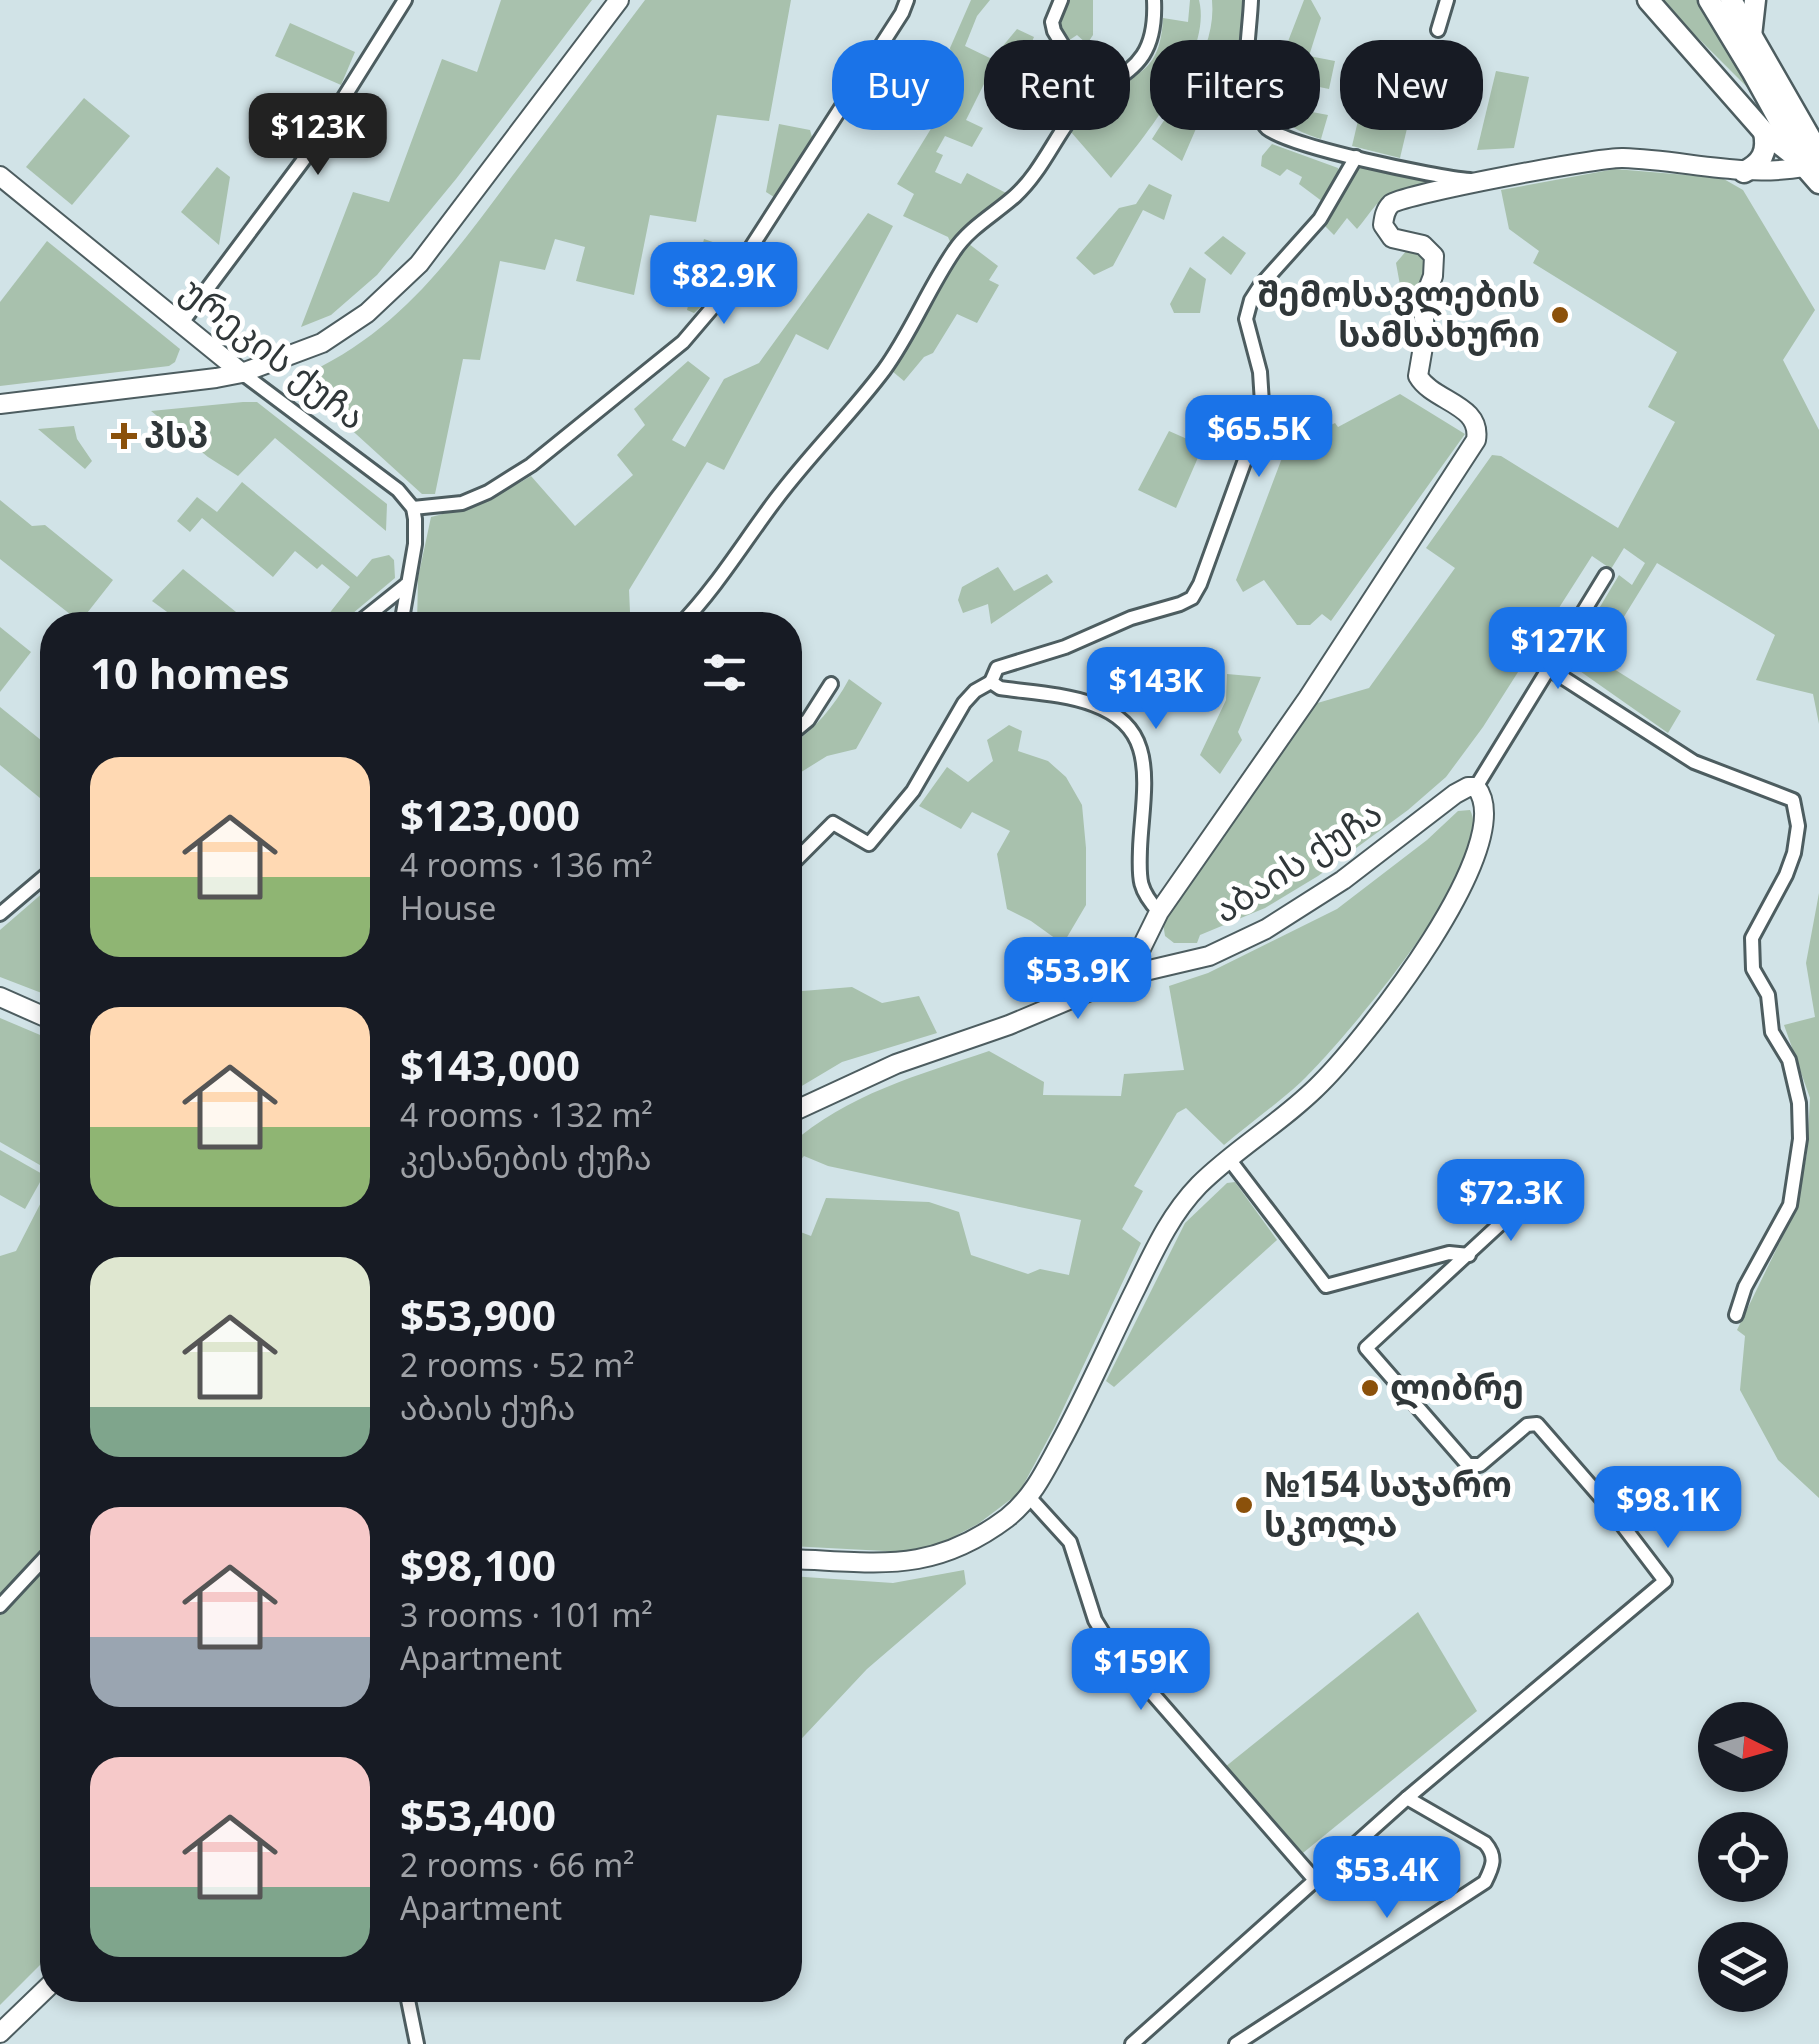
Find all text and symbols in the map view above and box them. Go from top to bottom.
chip: Buy [832,40,964,130]
chip: Rent [984,40,1130,130]
chip: Filters [1150,40,1320,130]
chip: New [1340,40,1483,130]
pin: $123K [248,93,388,178]
text: $123K [271,104,365,147]
pin: $82.9K [643,242,805,327]
text: $82.9K [672,253,776,296]
street label: ურეკის ქუჩა [172,266,376,439]
place label: შემოსავლების სამსახური [1258,270,1540,357]
marker: შემოსავლების სამსახური [1549,304,1571,326]
pin: $65.5K [1178,395,1340,480]
text: $65.5K [1207,406,1311,449]
place label: პსპ [144,411,208,458]
marker: პსპ [113,425,135,447]
pin: $127K [1488,607,1628,692]
text: $127K [1511,618,1605,661]
text: 10 homes [90,644,290,701]
icon: filters [697,645,752,700]
pin: $143K [1086,647,1226,732]
text: $143K [1109,658,1203,701]
text: $123,000 [400,786,580,843]
street label: აბაის ქუჩა [1204,789,1390,933]
icon: home [170,797,290,917]
text: 4 rooms · 136 m² [400,843,653,886]
text: House [400,886,496,929]
pin: $53.9K [997,937,1159,1022]
text: $53.9K [1026,948,1130,991]
text: $143,000 [400,1036,580,1093]
icon: home [170,1047,290,1167]
text: 4 rooms · 132 m² [400,1093,653,1136]
text: კესანების ქუჩა [400,1136,652,1179]
pin: $72.3K [1430,1159,1592,1244]
text: $72.3K [1459,1170,1563,1213]
text: $53,900 [400,1286,556,1343]
icon: home [170,1297,290,1417]
text: 2 rooms · 52 m² [400,1343,634,1386]
place label: ლიბრე [1390,1363,1524,1410]
marker: ლიბრე [1359,1377,1381,1399]
text: აბაის ქუჩა [400,1386,575,1429]
place label: №154 საჯარო სკოლა [1264,1460,1512,1547]
pin: $98.1K [1587,1466,1749,1551]
text: $98.1K [1616,1477,1720,1520]
marker: №154 საჯარო სკოლა [1233,1494,1255,1516]
text: $98,100 [400,1536,556,1593]
icon: home [170,1547,290,1667]
text: 3 rooms · 101 m² [400,1593,653,1636]
pin: $159K [1071,1628,1211,1713]
text: Apartment [400,1636,562,1679]
text: $159K [1094,1639,1188,1682]
north arrow [1698,1702,1788,1792]
map controls [1698,1702,1788,2012]
text: $53,400 [400,1786,556,1843]
icon: home [170,1797,290,1917]
button: locate [1698,1812,1788,1902]
pin: $53.4K [1306,1836,1468,1921]
text: 2 rooms · 66 m² [400,1843,634,1886]
text: $53.4K [1335,1847,1439,1890]
text: Apartment [400,1886,562,1929]
button: layers [1698,1922,1788,2012]

